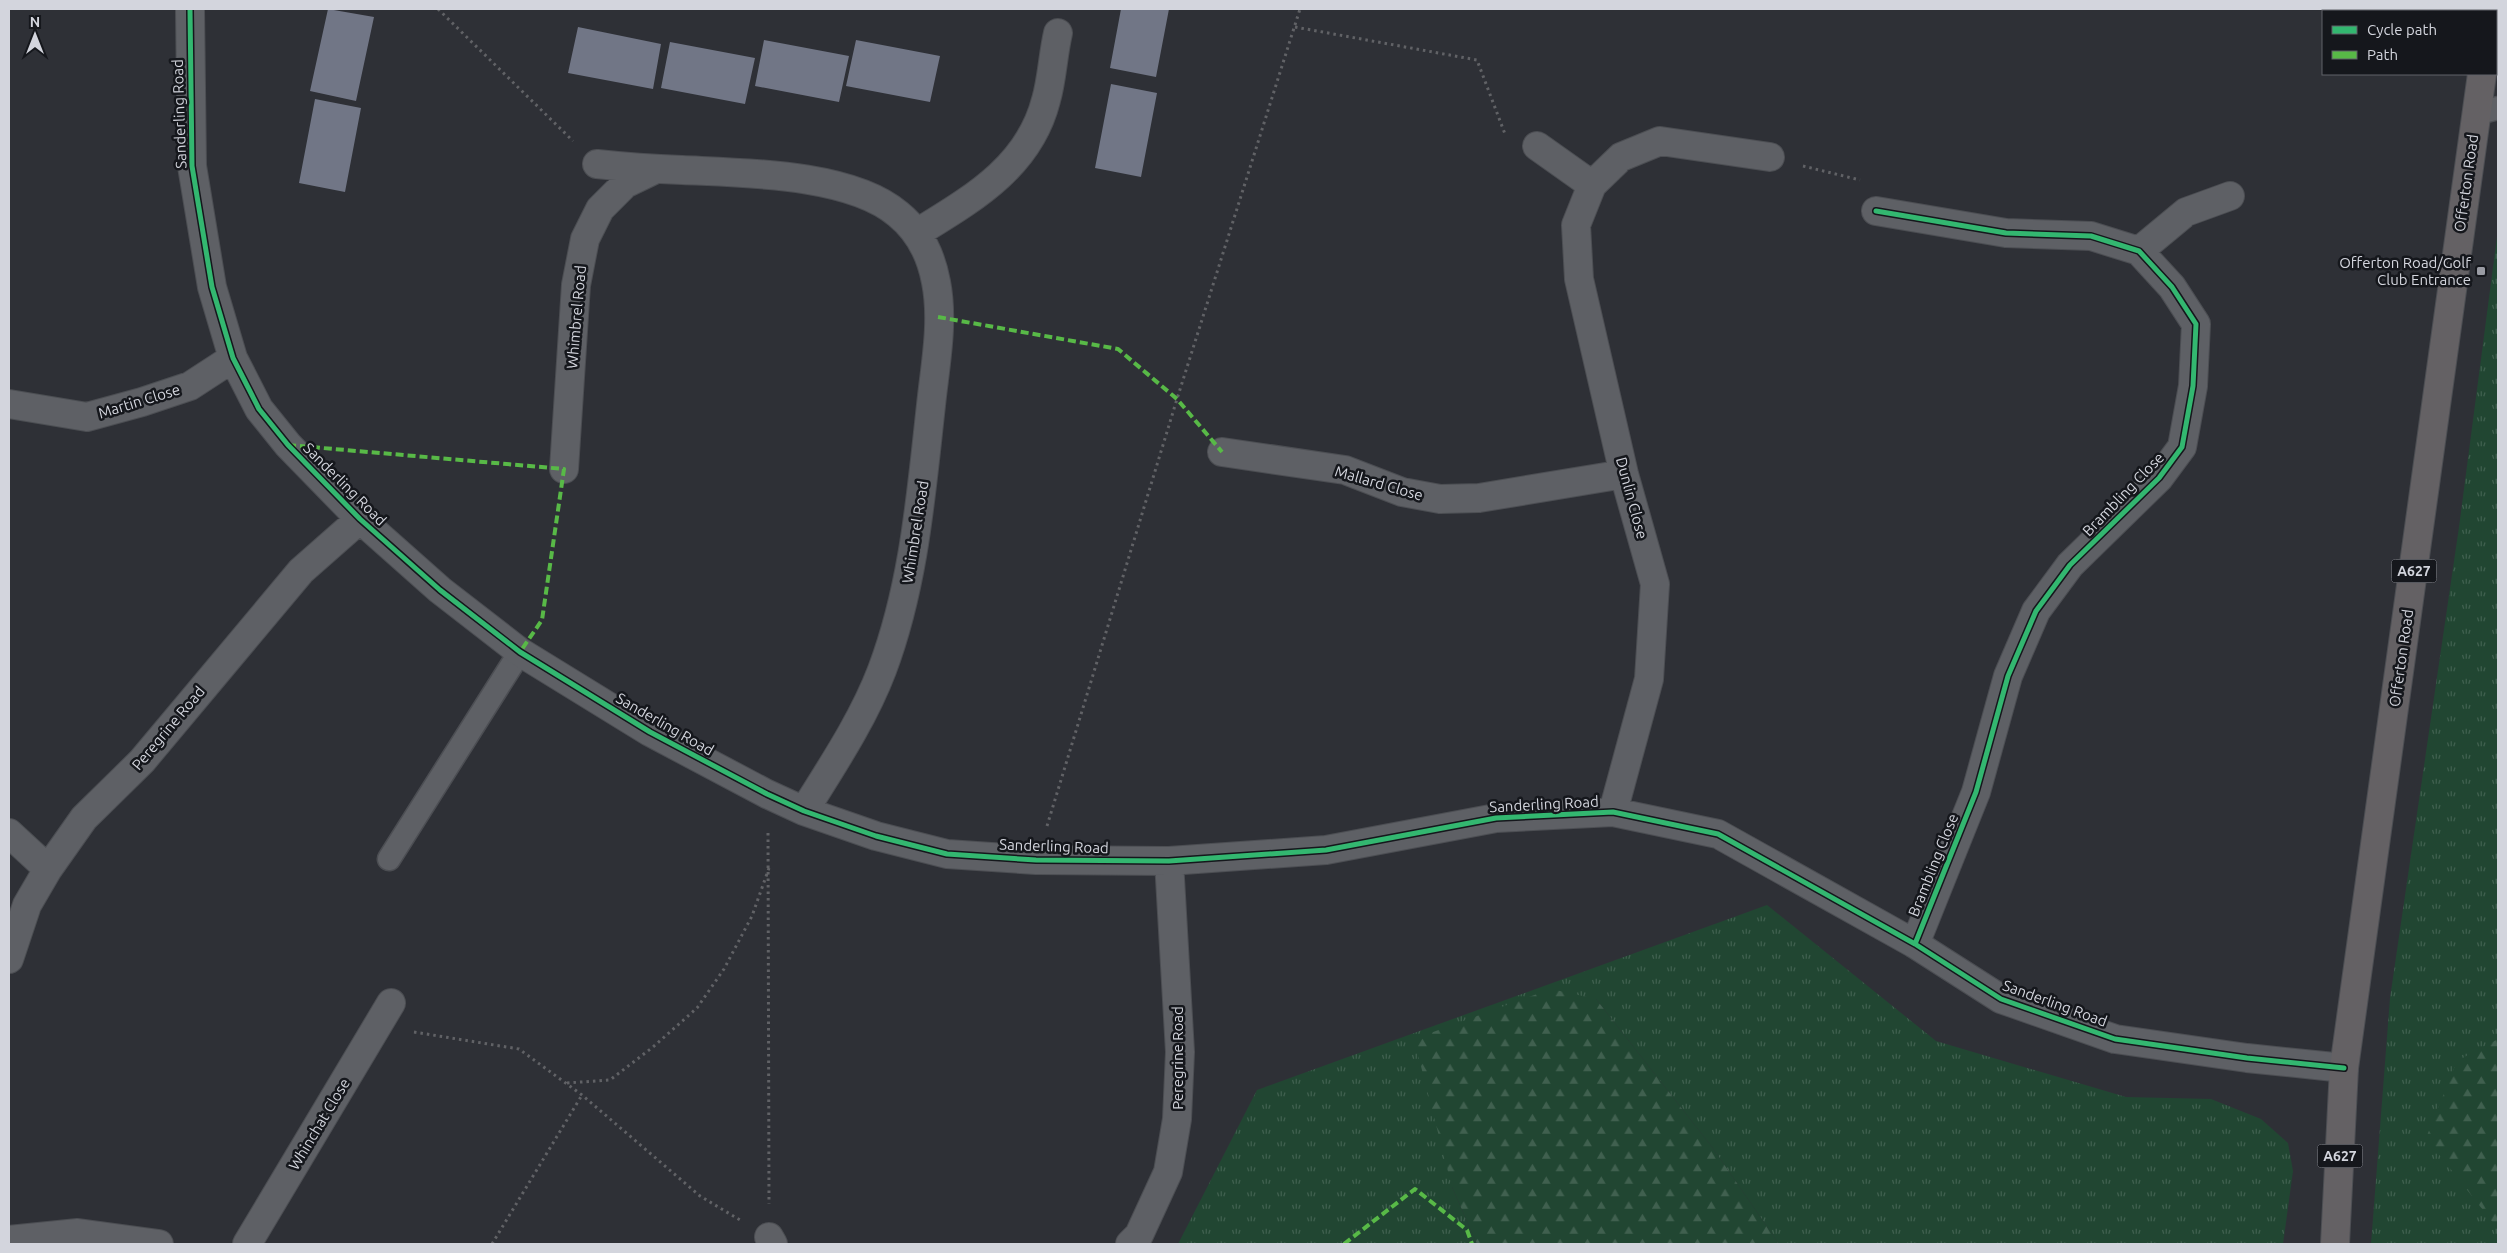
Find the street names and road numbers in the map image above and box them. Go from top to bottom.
street label: Sanderling Road [169,59,189,169]
street label: Offerton Road [2451,133,2481,233]
street label: Whimbrel Road [563,265,589,369]
street label: Martin Close [96,380,182,422]
street label: Sanderling Road [300,439,390,529]
street label: Brambling Close [2079,449,2167,539]
street label: Dunlin Close [1613,455,1651,541]
street label: Mallard Close [1333,462,1425,504]
street label: Whimbrel Road [898,479,932,585]
road number: A627 [2392,560,2436,582]
street label: Offerton Road [2386,608,2416,708]
street label: Peregrine Road [128,683,208,773]
street label: Sanderling Road [613,689,717,759]
street label: Sanderling Road [1489,793,1599,815]
street label: Brambling Close [1905,811,1961,919]
street label: Sanderling Road [999,836,1109,856]
street label: Sanderling Road [2001,976,2109,1030]
street label: Peregrine Road [1169,1006,1186,1110]
street label: Whinchat Close [285,1075,353,1173]
road number: A627 [2318,1144,2362,1168]

